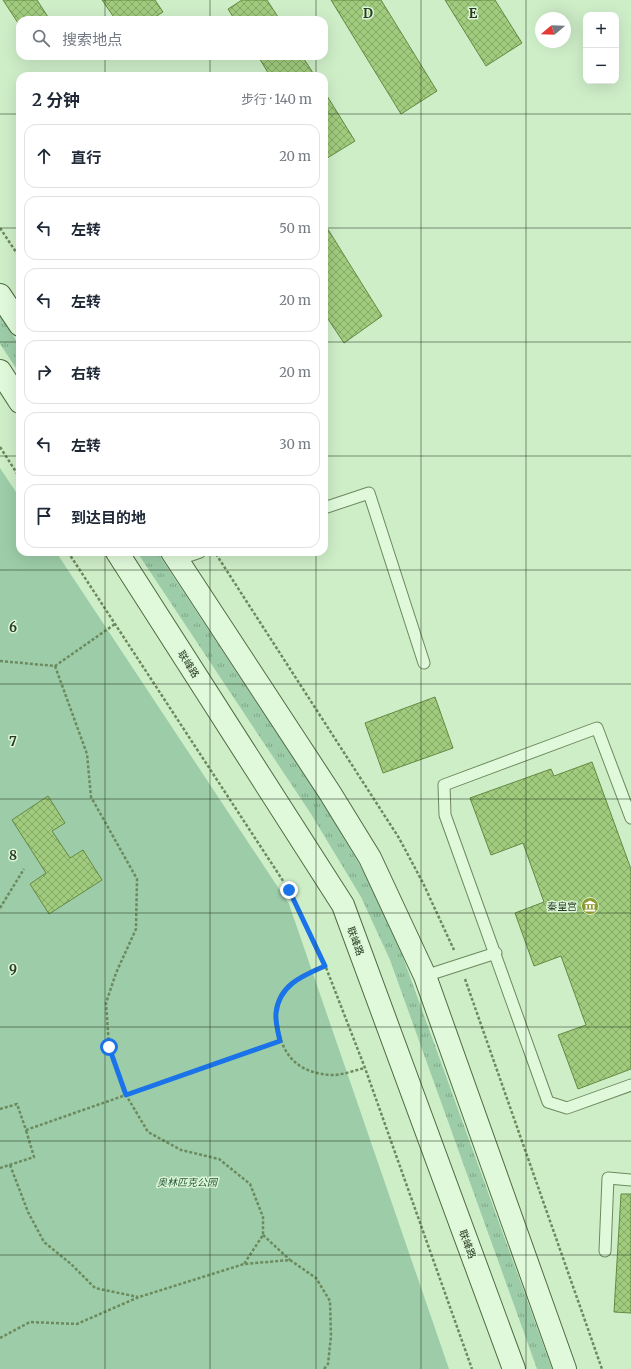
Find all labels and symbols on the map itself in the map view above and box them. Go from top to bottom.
text: D [363,5,373,22]
text: E [469,5,478,22]
north arrow [535,12,571,48]
text: 6 [9,619,17,636]
street label: 联峰路 [175,648,202,680]
text: 7 [9,733,17,750]
text: 8 [9,847,17,864]
route end [280,881,298,899]
museum icon: 秦皇宫 [580,896,600,916]
place label: 秦皇宫 [547,900,577,913]
street label: 联峰路 [344,925,367,957]
text: 9 [9,961,17,978]
route start [100,1038,118,1056]
park label: 奥林匹克公园 [157,1176,219,1189]
street label: 联峰路 [456,1228,479,1260]

